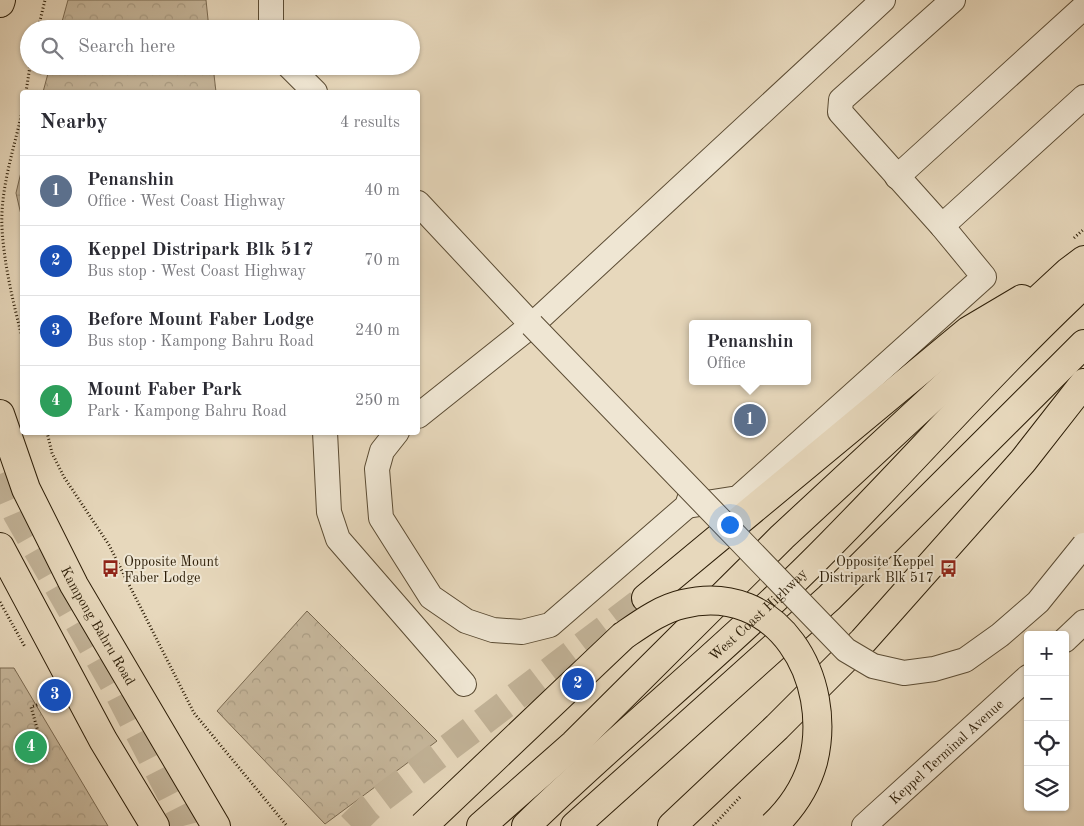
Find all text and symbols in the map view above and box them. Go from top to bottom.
search box [20,20,420,75]
icon: search [38,34,66,62]
text: Search here [78,38,175,57]
text: Nearby [40,112,108,133]
text: 4 results [340,115,400,131]
text: Penanshin [87,171,174,190]
text: 1 [51,183,61,199]
text: 40 m [364,183,400,199]
text: Office · West Coast Highway [87,194,286,210]
text: Keppel Distripark Blk 517 [87,241,313,260]
text: 2 [51,253,61,269]
text: 70 m [364,253,400,269]
text: Bus stop · West Coast Highway [87,264,306,280]
text: Before Mount Faber Lodge [87,311,314,330]
popup [689,320,811,385]
text: 3 [51,323,61,339]
text: 240 m [355,323,400,339]
text: Penanshin [706,333,794,352]
text: Bus stop · Kampong Bahru Road [87,334,314,350]
text: Office [706,356,746,372]
text: Mount Faber Park [87,381,242,400]
text: 4 [51,393,61,409]
text: 250 m [355,393,400,409]
pin: 1 [734,401,766,439]
text: Park · Kampong Bahru Road [87,404,287,420]
your location [717,512,743,538]
place label: Opposite Mount Faber Lodge [124,555,219,585]
place label: Opposite Keppel Distripark Blk 517 [819,555,934,585]
bus stop icon: Opposite Mount Faber Lodge [100,559,120,579]
bus stop icon: Opposite Keppel Distripark Blk 517 [938,559,958,579]
street label: Kampong Bahru Road [58,564,137,688]
street label: West Coast Highway [707,566,810,664]
map controls [1024,631,1069,811]
button: + [1024,631,1069,676]
pin: 2 [562,665,594,703]
pin: 3 [39,676,71,714]
button: − [1024,676,1069,721]
street label: Keppel Terminal Avenue [887,697,1007,807]
button: locate [1024,721,1069,766]
pin: 4 [15,728,47,766]
button: layers [1024,766,1069,811]

